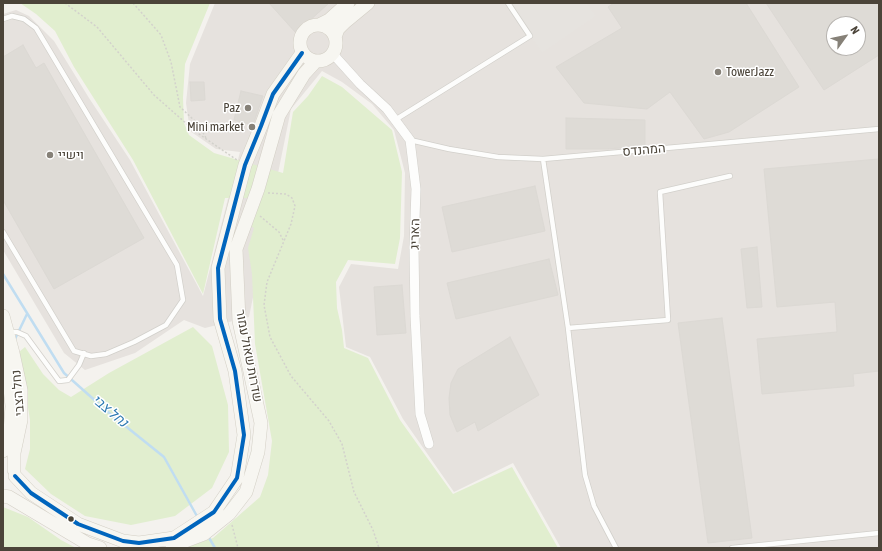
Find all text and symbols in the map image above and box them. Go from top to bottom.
north arrow [826,16,866,56]
text: N [848,24,862,36]
place label: TowerJazz [726,64,774,80]
marker: TowerJazz [713,67,723,77]
place label: Paz [223,100,240,116]
marker: Paz [243,103,253,113]
place label: Mini market [187,119,244,135]
marker: Mini market [247,122,257,132]
street label: המהנדס [622,140,666,160]
place label: וישיי [58,147,84,163]
marker: וישיי [45,150,55,160]
street label: האריג [407,218,423,250]
street label: שדרות שאול עמור [232,308,266,404]
street label: נחל הצבי [8,369,28,417]
water label: נחל צבי [89,391,131,431]
unlabelled marker [66,514,76,524]

